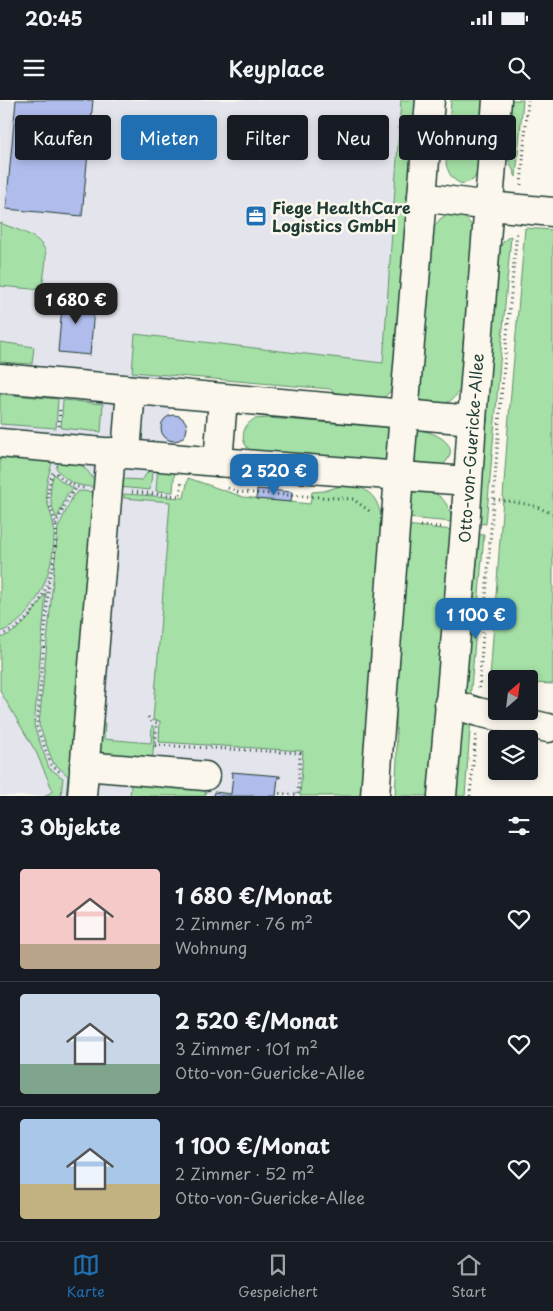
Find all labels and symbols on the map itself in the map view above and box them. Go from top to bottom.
place label: Fiege HealthCare Logistics GmbH [272,195,411,237]
office icon: Fiege HealthCare Logistics GmbH [244,204,268,228]
pin: 1 680 € [30,282,122,325]
street label: Otto-von-Guericke-Allee [451,352,489,544]
pin: 2 520 € [228,454,320,496]
pin: 1 100 € [430,598,522,640]
north arrow [488,670,538,720]

